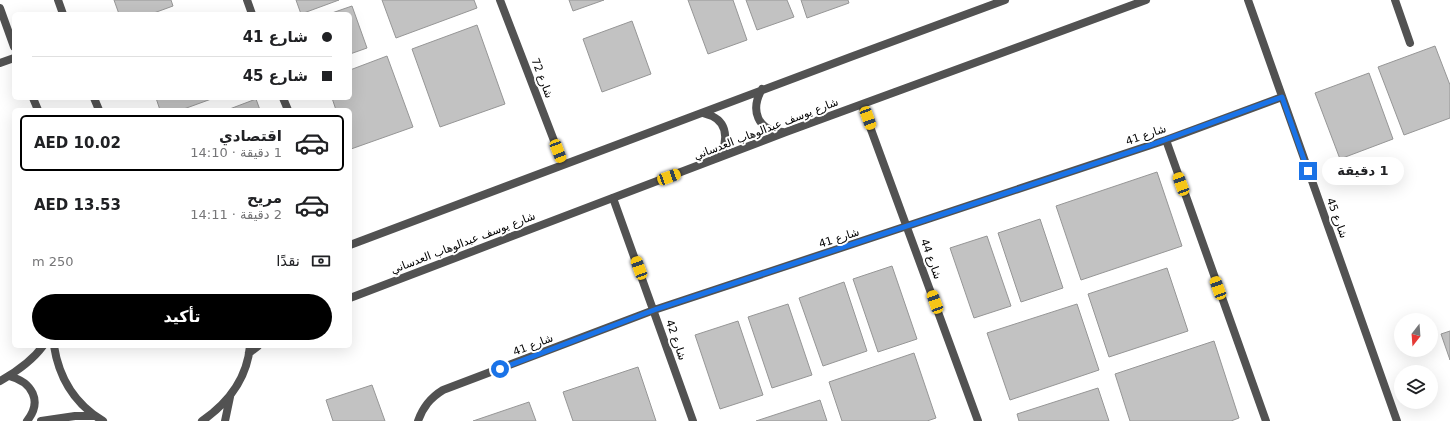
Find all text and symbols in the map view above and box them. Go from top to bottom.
text: شارع 41 [243,28,308,46]
street label: شارع 72 [528,56,556,100]
text: شارع 45 [243,67,308,85]
street label: شارع يوسف عبدالوهاب العدساني [692,95,840,163]
car [858,105,878,131]
street label: شارع 41 [1124,122,1168,148]
icon: car [294,125,330,161]
text: اقتصادي [219,127,282,145]
text: AED 10.02 [34,134,121,152]
car [548,138,568,164]
text: 1 دقيقة · 14:10 [190,145,282,160]
callout: 1 دقيقة [1322,157,1404,185]
route end [1299,162,1317,180]
text: 1 دقيقة [1337,163,1389,178]
car [656,167,682,187]
car [1171,171,1191,197]
icon: car [294,187,330,223]
text: مريح [247,189,282,207]
text: AED 13.53 [34,196,121,214]
street label: شارع 45 [1324,196,1350,240]
text: 2 دقيقة · 14:11 [190,207,282,222]
street label: شارع يوسف عبدالوهاب العدساني [389,209,537,277]
street label: شارع 41 [817,225,861,251]
street label: شارع 44 [918,237,944,281]
icon: cash [310,250,332,272]
text: نقدًا [276,252,300,270]
text: 250 m [32,254,74,269]
car [629,255,649,281]
car [1208,275,1228,301]
car [925,289,945,315]
button: تأكيد [32,294,332,340]
north arrow [1394,313,1438,357]
map controls [1394,313,1438,409]
street label: شارع 42 [663,318,689,362]
street label: شارع 41 [511,331,555,359]
route start [491,360,509,378]
button: layers [1394,365,1438,409]

